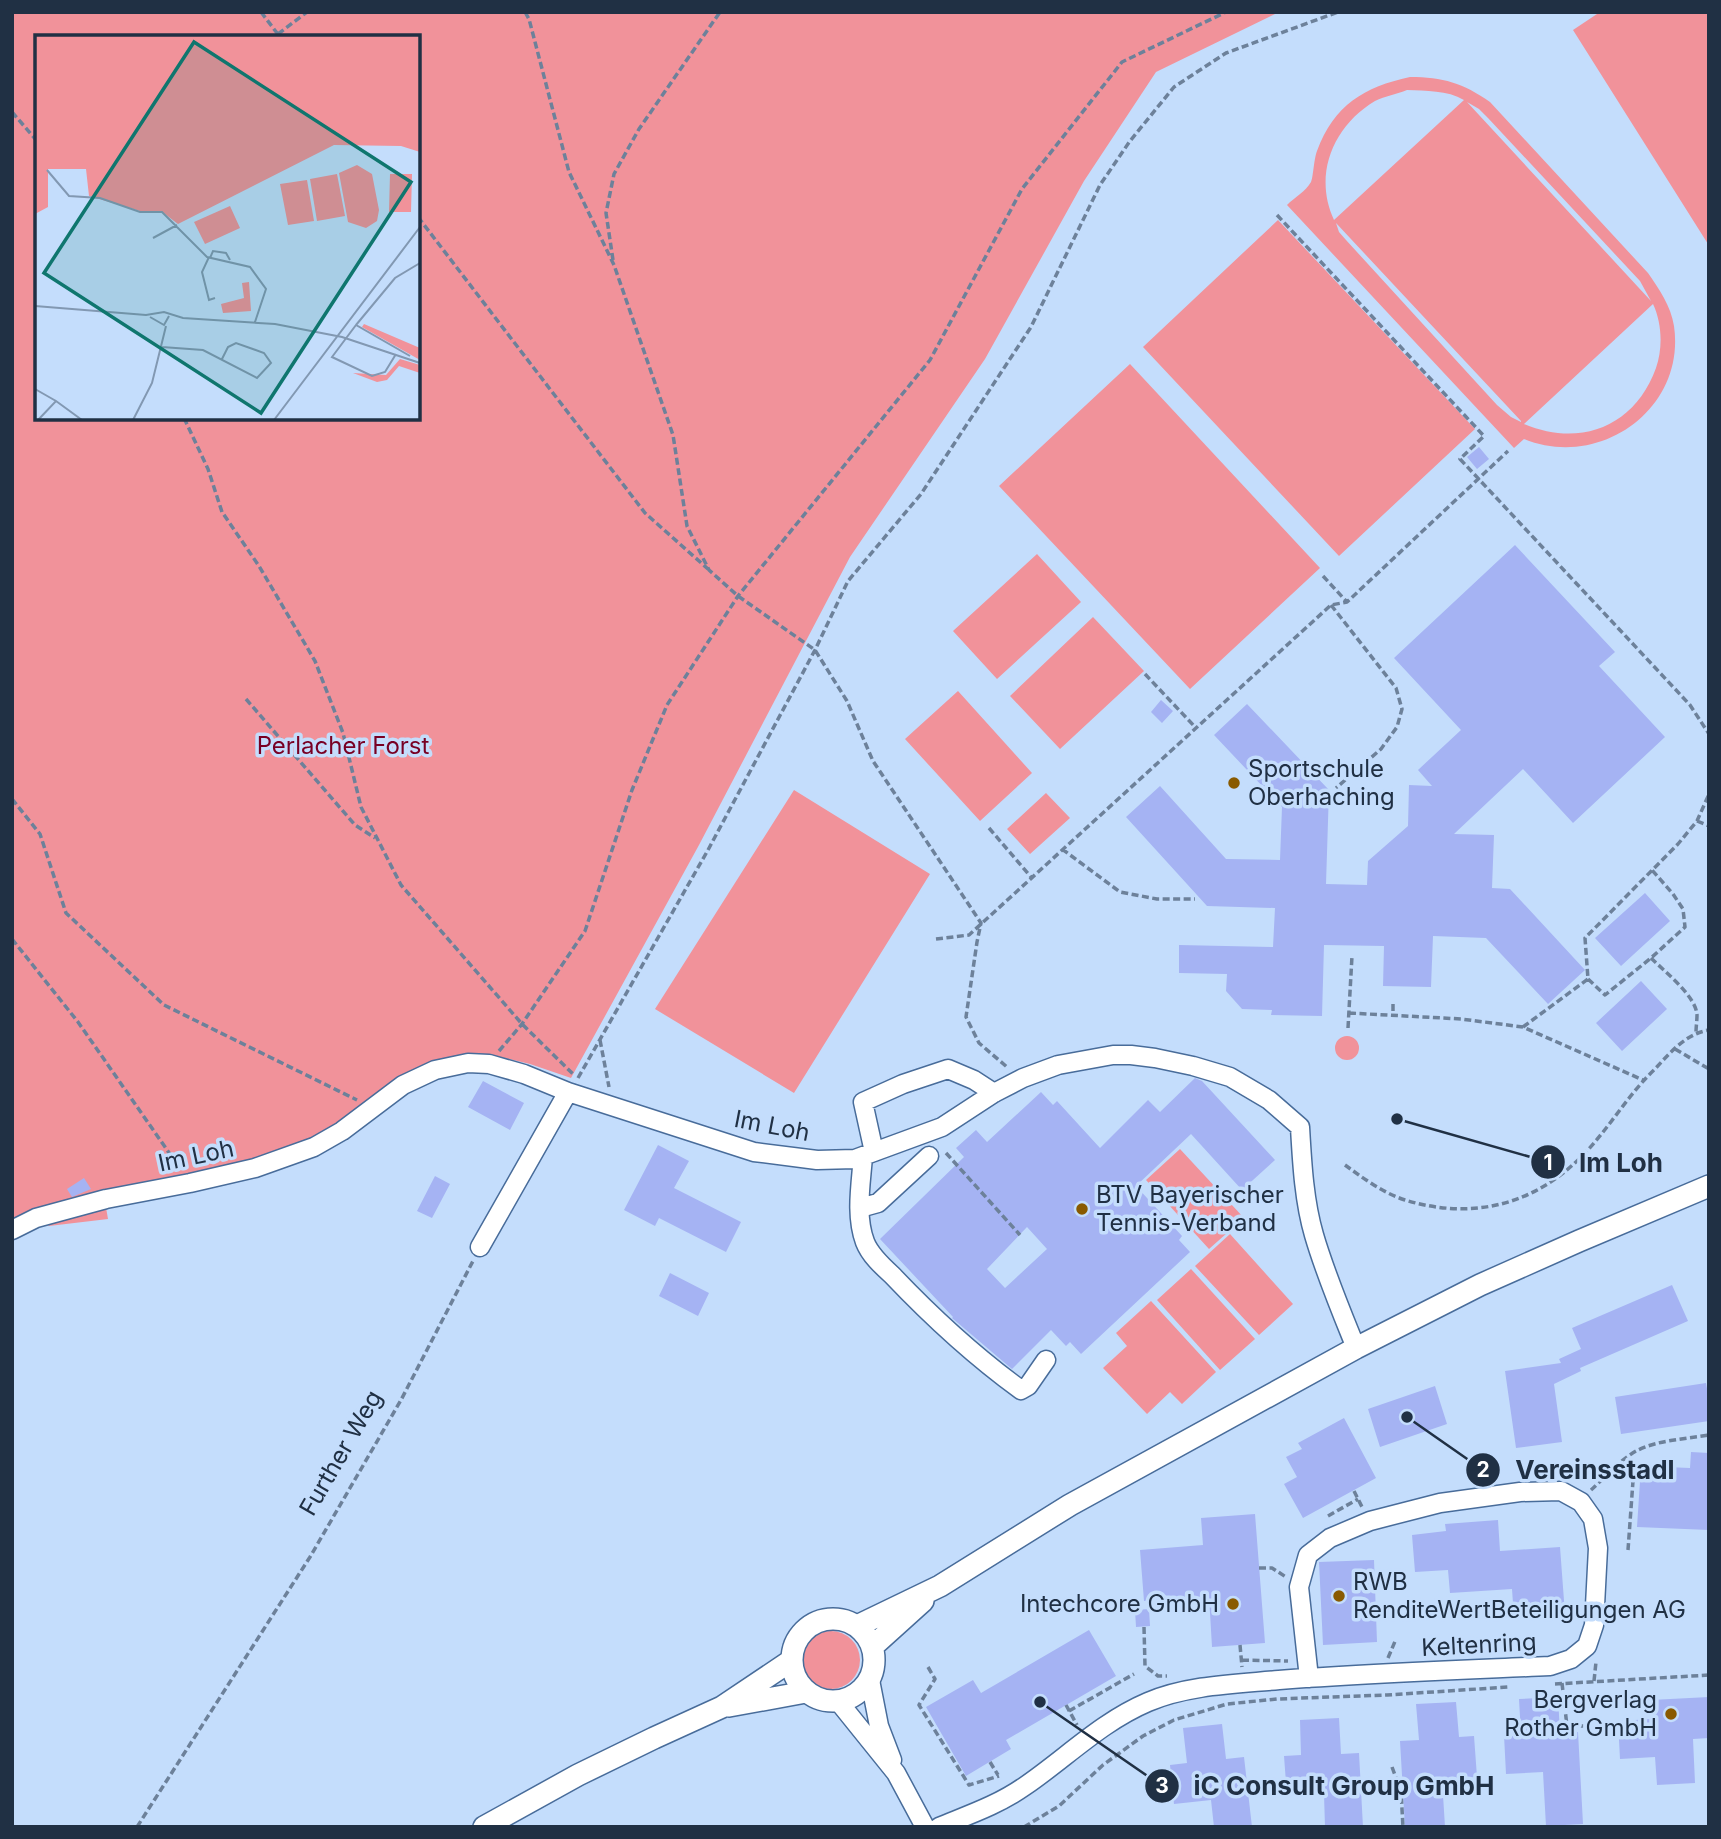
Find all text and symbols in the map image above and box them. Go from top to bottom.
inset map [35,35,420,420]
park label: Perlacher Forst [257,731,430,760]
place label: Sportschule Oberhaching [1248,754,1395,811]
marker: Sportschule Oberhaching [1226,775,1242,791]
street label: Im Loh [732,1104,812,1147]
street label: Im Loh [156,1133,236,1178]
callout: Im Loh [1530,1139,1677,1186]
text: Im Loh [1579,1147,1663,1178]
text: 1 [1543,1150,1553,1175]
place label: BTV Bayerischer Tennis-Verband [1096,1180,1284,1237]
marker: BTV Bayerischer Tennis-Verband [1074,1201,1090,1217]
street label: Further Weg [293,1385,388,1521]
callout: Vereinsstadl [1466,1446,1688,1493]
text: Vereinsstadl [1515,1454,1675,1485]
text: 2 [1476,1457,1490,1482]
place label: RWB RenditeWertBeteiligungen AG [1353,1567,1686,1624]
marker: RWB RenditeWertBeteiligungen AG [1331,1588,1347,1604]
place label: Intechcore GmbH [1020,1589,1219,1618]
marker: Intechcore GmbH [1225,1596,1241,1612]
street label: Keltenring [1421,1627,1537,1662]
place label: Bergverlag Rother GmbH [1504,1685,1657,1742]
marker: Bergverlag Rother GmbH [1663,1706,1679,1722]
callout: iC Consult Group GmbH [1144,1762,1508,1809]
text: iC Consult Group GmbH [1194,1770,1494,1801]
text: 3 [1155,1773,1169,1798]

